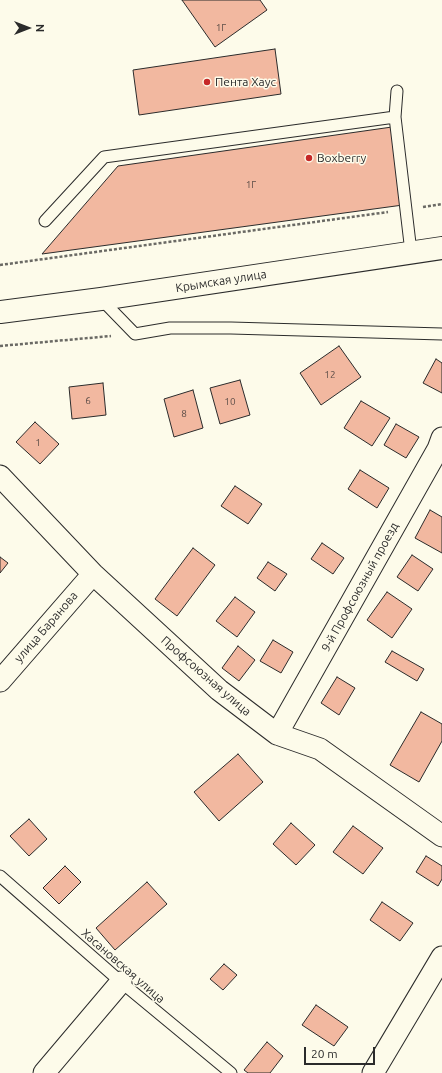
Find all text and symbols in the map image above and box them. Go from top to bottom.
north arrow [8,8,48,48]
house number: 1Г [216,22,226,34]
text: N [34,24,46,32]
place label: Пента Хаус [215,75,276,89]
marker: Пента Хаус [202,77,212,87]
place label: Boxberry [317,151,366,165]
marker: Boxberry [304,153,314,163]
house number: 1Г [246,179,256,191]
street label: Крымская улица [174,267,268,295]
house number: 12 [324,369,336,381]
house number: 6 [85,395,91,407]
house number: 10 [224,396,236,408]
house number: 8 [181,408,187,420]
house number: 1 [35,437,41,449]
street label: 9-й Профсоюзный проезд [318,520,402,654]
street label: улица Баранова [11,589,81,665]
street label: Профсоюзная улица [158,633,254,719]
street label: Хасановская улица [78,926,168,1006]
scale bar [306,1039,377,1065]
text: 20 m [311,1047,338,1060]

